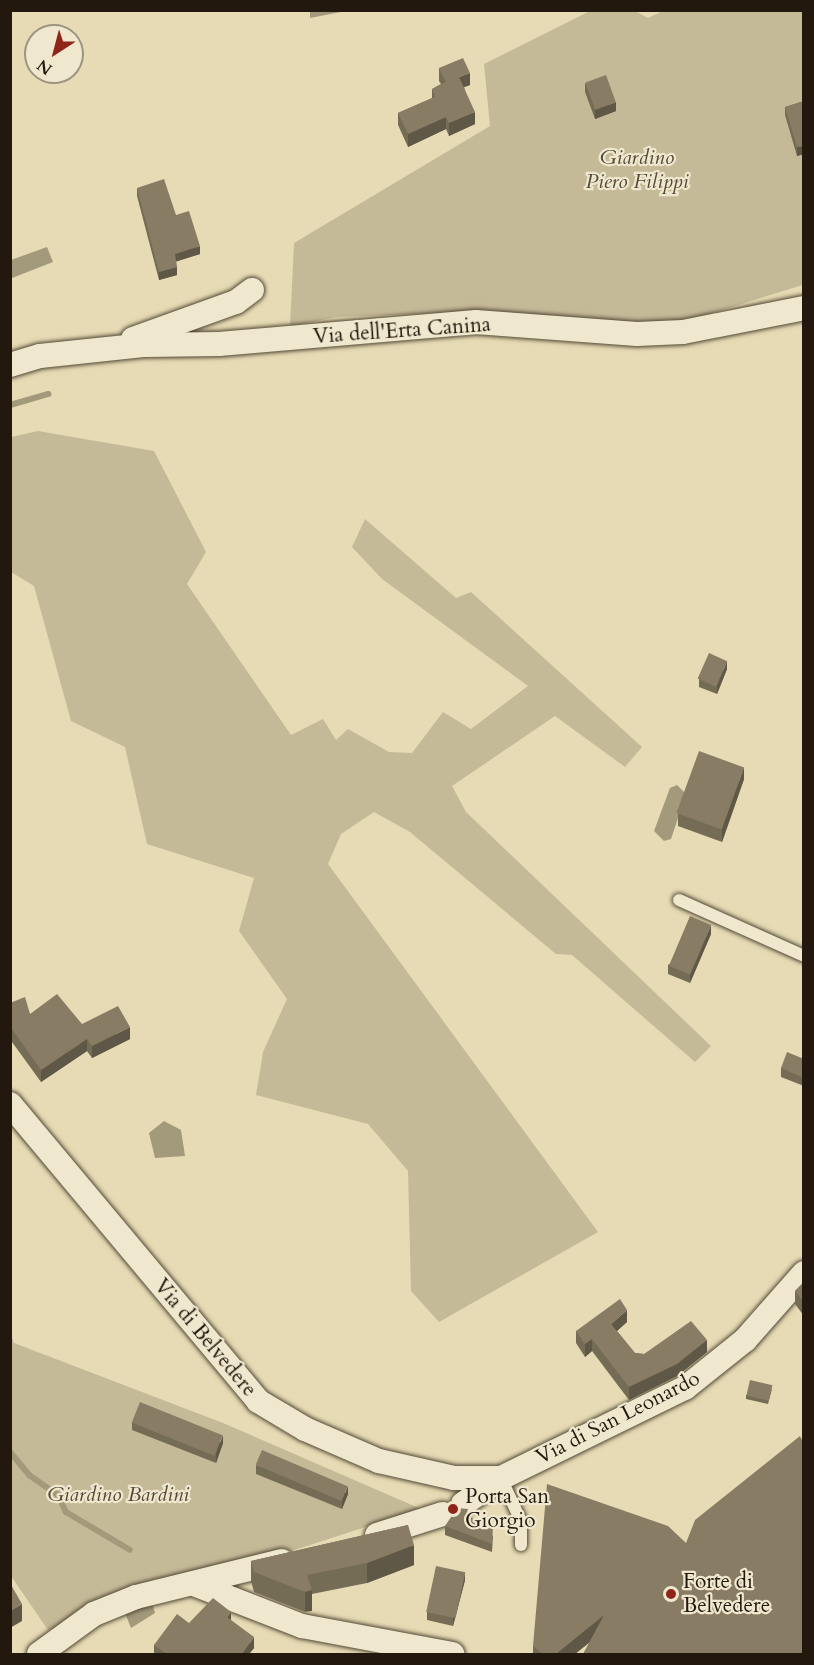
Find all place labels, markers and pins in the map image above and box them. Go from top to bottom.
place label: Porta San Giorgio [465,1484,549,1534]
marker: Porta San Giorgio [446,1502,460,1516]
place label: Forte di Belvedere [683,1569,770,1619]
marker: Forte di Belvedere [664,1587,678,1601]

